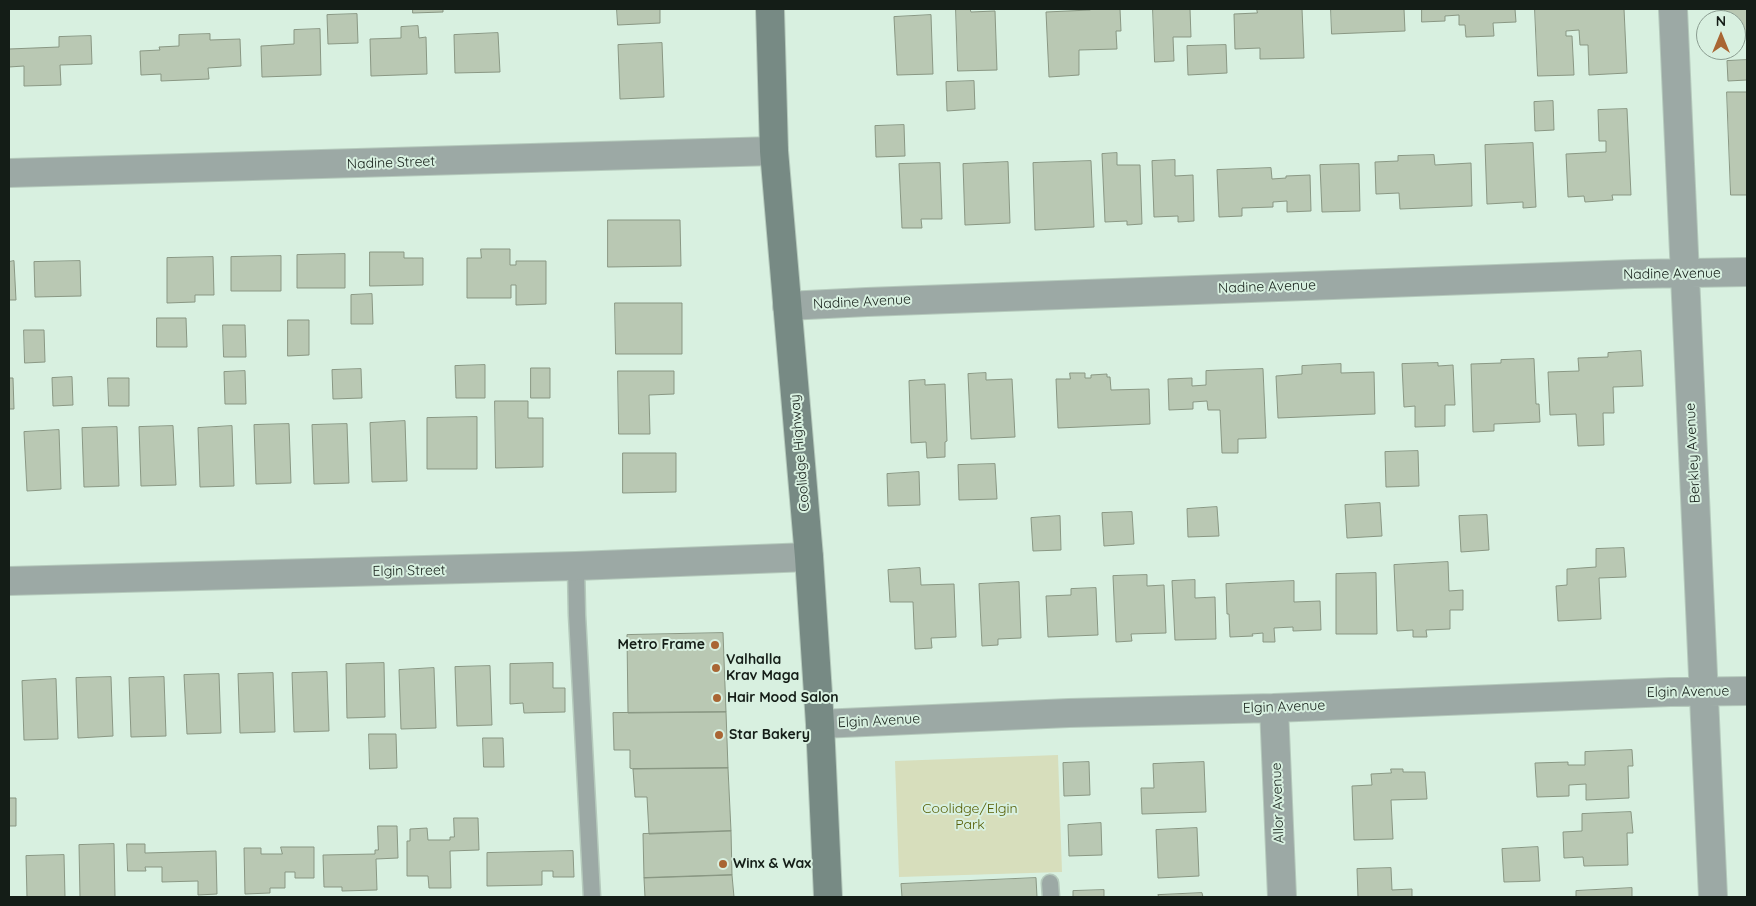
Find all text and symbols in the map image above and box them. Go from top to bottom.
north arrow [1696,10,1746,60]
text: N [1716,12,1726,30]
street label: Nadine Street [347,153,435,173]
street label: Nadine Avenue [1623,265,1721,283]
street label: Nadine Avenue [1218,277,1316,297]
street label: Nadine Avenue [813,291,911,313]
street label: Coolidge Highway [787,394,813,512]
street label: Berkley Avenue [1682,402,1704,504]
street label: Elgin Street [372,562,446,580]
place label: Metro Frame [618,637,705,653]
marker: Metro Frame [709,639,721,651]
place label: Valhalla Krav Maga [726,652,799,684]
marker: Valhalla Krav Maga [710,662,722,674]
street label: Elgin Avenue [1647,683,1729,701]
place label: Hair Mood Salon [727,690,839,706]
marker: Hair Mood Salon [711,692,723,704]
street label: Elgin Avenue [1242,697,1326,717]
street label: Elgin Avenue [837,710,921,732]
place label: Star Bakery [729,727,810,743]
marker: Star Bakery [713,729,725,741]
street label: Allor Avenue [1268,762,1288,844]
park label: Coolidge/Elgin Park [922,801,1018,834]
place label: Winx & Wax [733,856,811,872]
marker: Winx & Wax [717,858,729,870]

